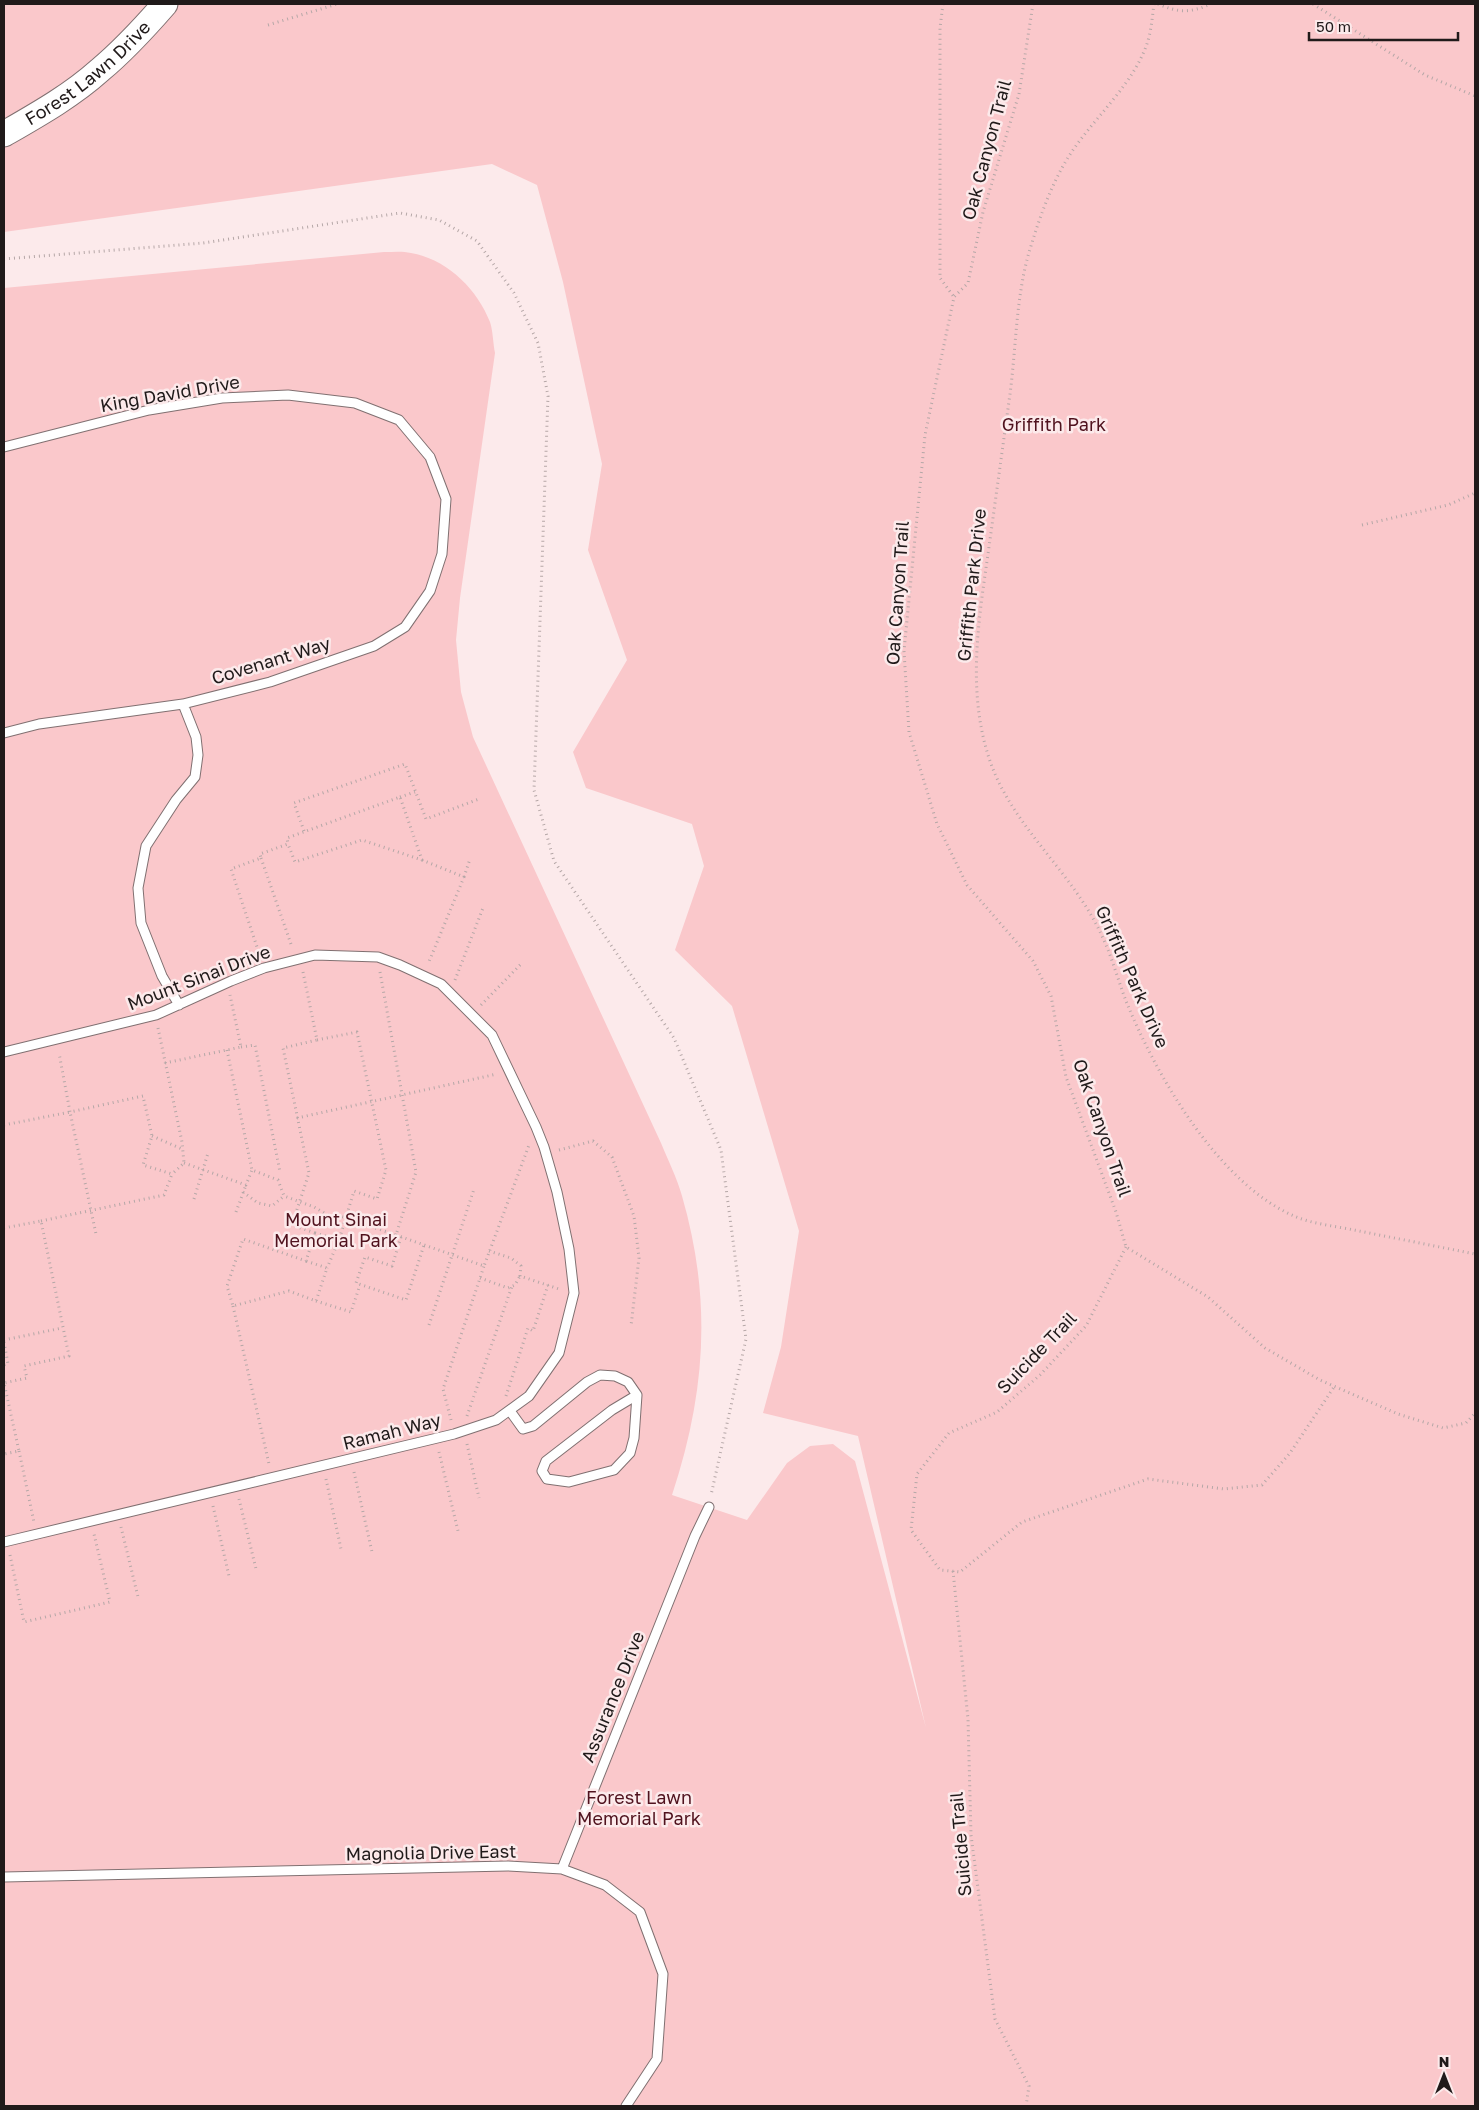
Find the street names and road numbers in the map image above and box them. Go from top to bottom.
street label: Forest Lawn Drive [21,16,155,129]
street label: Oak Canyon Trail [957,77,1015,222]
street label: King David Drive [98,370,241,416]
street label: Griffith Park Drive [952,507,990,662]
street label: Oak Canyon Trail [881,520,913,666]
street label: Covenant Way [209,632,333,689]
street label: Griffith Park Drive [1092,902,1174,1051]
street label: Mount Sinai Drive [124,940,273,1014]
street label: Oak Canyon Trail [1069,1056,1137,1200]
street label: Suicide Trail [992,1307,1081,1398]
street label: Ramah Way [340,1408,443,1454]
street label: Assurance Drive [576,1628,648,1765]
street label: Suicide Trail [944,1791,976,1897]
street label: Magnolia Drive East [345,1840,516,1864]

